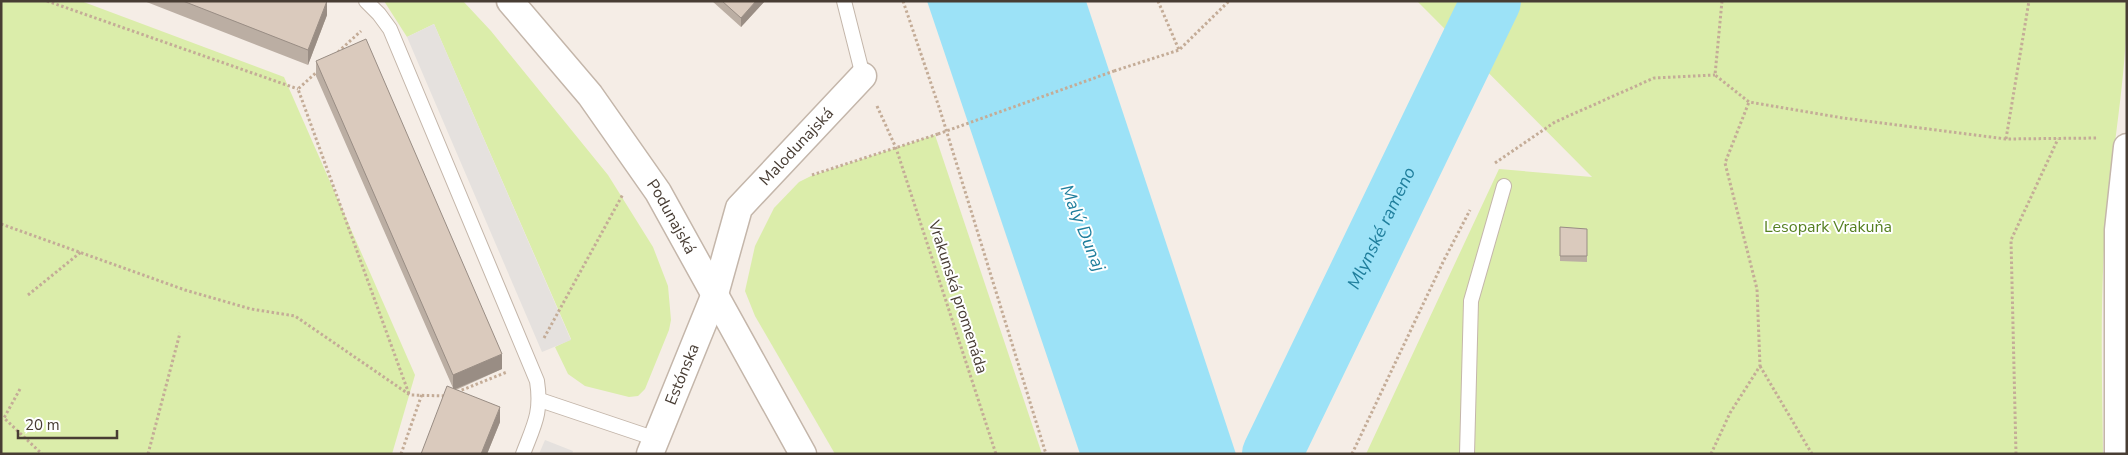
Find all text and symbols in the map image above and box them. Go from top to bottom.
street label: Malodunajská [754,103,839,191]
water label: Mlynské rameno [1342,163,1421,293]
street label: Podunajská [641,175,701,258]
water label: Malý Dunaj [1055,181,1112,276]
park label: Lesopark Vrakuňa [1764,216,1892,238]
street label: Vrakunská promenáda [923,217,993,376]
street label: Estónska [660,340,705,408]
scale bar [18,408,116,440]
text: 20 m [25,415,60,435]

